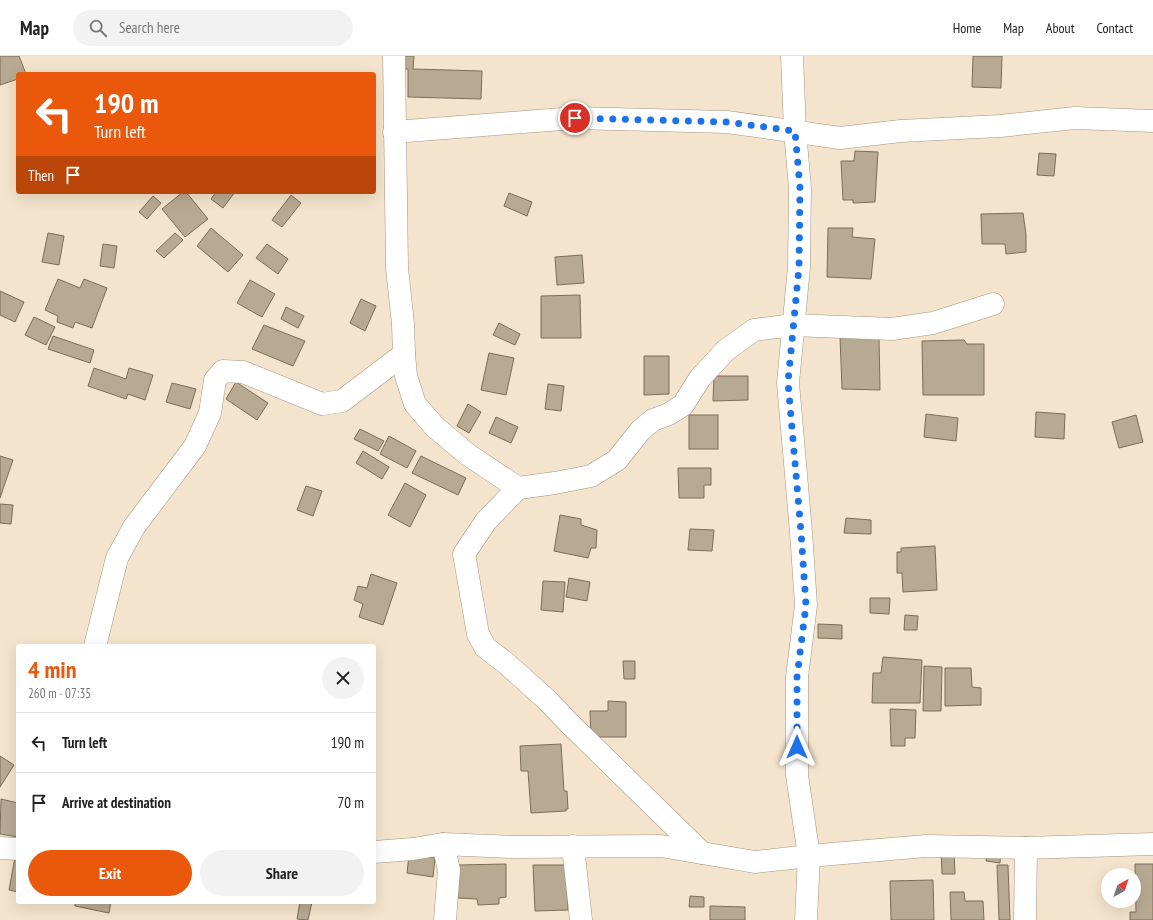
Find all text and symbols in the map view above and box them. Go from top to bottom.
search box [73,10,353,46]
text: Map [20,16,49,40]
icon: search [87,17,109,39]
text: Search here [119,18,180,37]
text: Home [953,19,981,37]
text: Map [1003,19,1024,37]
text: About [1046,19,1075,37]
text: Contact [1097,19,1133,37]
text: 190 m [94,84,158,121]
icon: left [28,88,80,140]
pin [558,101,592,135]
icon: arrive [564,107,586,129]
text: Turn left [94,120,146,143]
icon: arrive [62,164,84,186]
text: Then [28,166,54,185]
text: 4 min [28,654,76,685]
button: close [322,657,364,699]
text: 260 m · 07:35 [28,685,91,702]
position arrow [776,726,818,768]
icon: left [28,732,50,754]
text: Turn left [62,733,107,752]
text: 190 m [331,733,364,752]
icon: arrive [28,792,50,814]
text: Arrive at destination [62,793,171,812]
text: 70 m [338,793,364,812]
button: Exit [28,850,192,896]
button: Share [200,850,364,896]
north arrow [1101,868,1141,908]
map controls [1101,868,1141,908]

